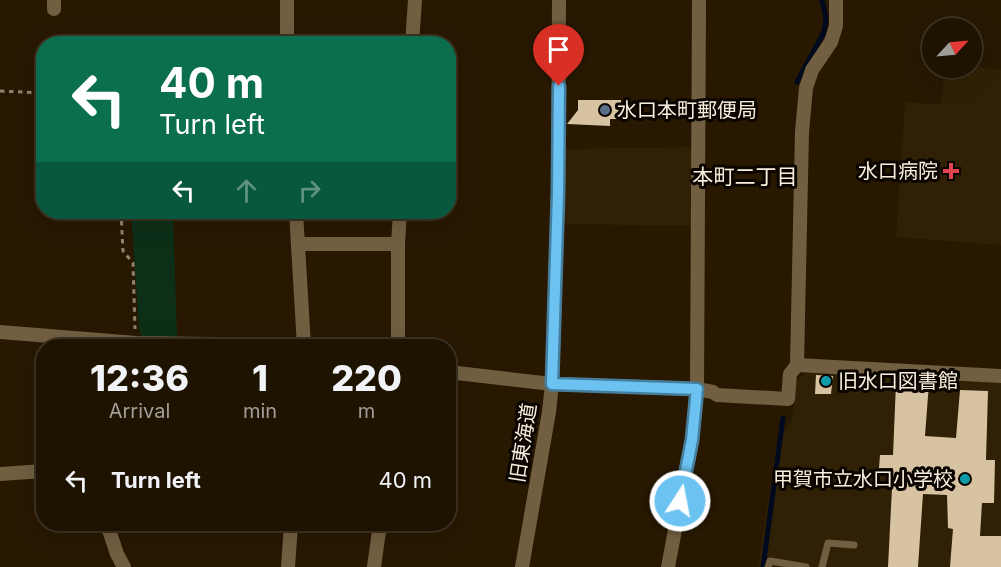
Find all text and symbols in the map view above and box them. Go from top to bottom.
north arrow [922,18,982,78]
map controls [922,18,982,78]
pin [533,24,584,86]
icon: arrive [542,33,575,66]
text: 40 m [159,57,264,108]
icon: left [60,60,138,138]
place label: 水口本町郵便局 [617,98,757,122]
marker: 水口本町郵便局 [598,103,612,117]
text: Turn left [159,108,265,141]
place label: 水口病院 [858,159,938,183]
marker: 水口病院 [942,162,960,180]
district label: 本町二丁目 [693,164,798,189]
icon: left [167,174,200,207]
icon: ahead [230,174,263,207]
icon: right [293,174,326,207]
text: 12:36 [90,356,189,400]
text: 1 [252,356,268,400]
text: 220 [331,356,402,400]
place label: 旧水口図書館 [838,369,958,393]
marker: 旧水口図書館 [819,374,833,388]
text: Arrival [109,399,170,423]
text: min [243,399,277,423]
text: m [358,399,375,423]
street label: 旧東海道 [505,402,541,484]
icon: left [60,464,93,497]
text: Turn left [111,467,201,493]
text: 40 m [378,467,432,493]
place label: 甲賀市立水口小学校 [773,467,953,491]
position arrow [648,469,712,533]
marker: 甲賀市立水口小学校 [958,472,972,486]

